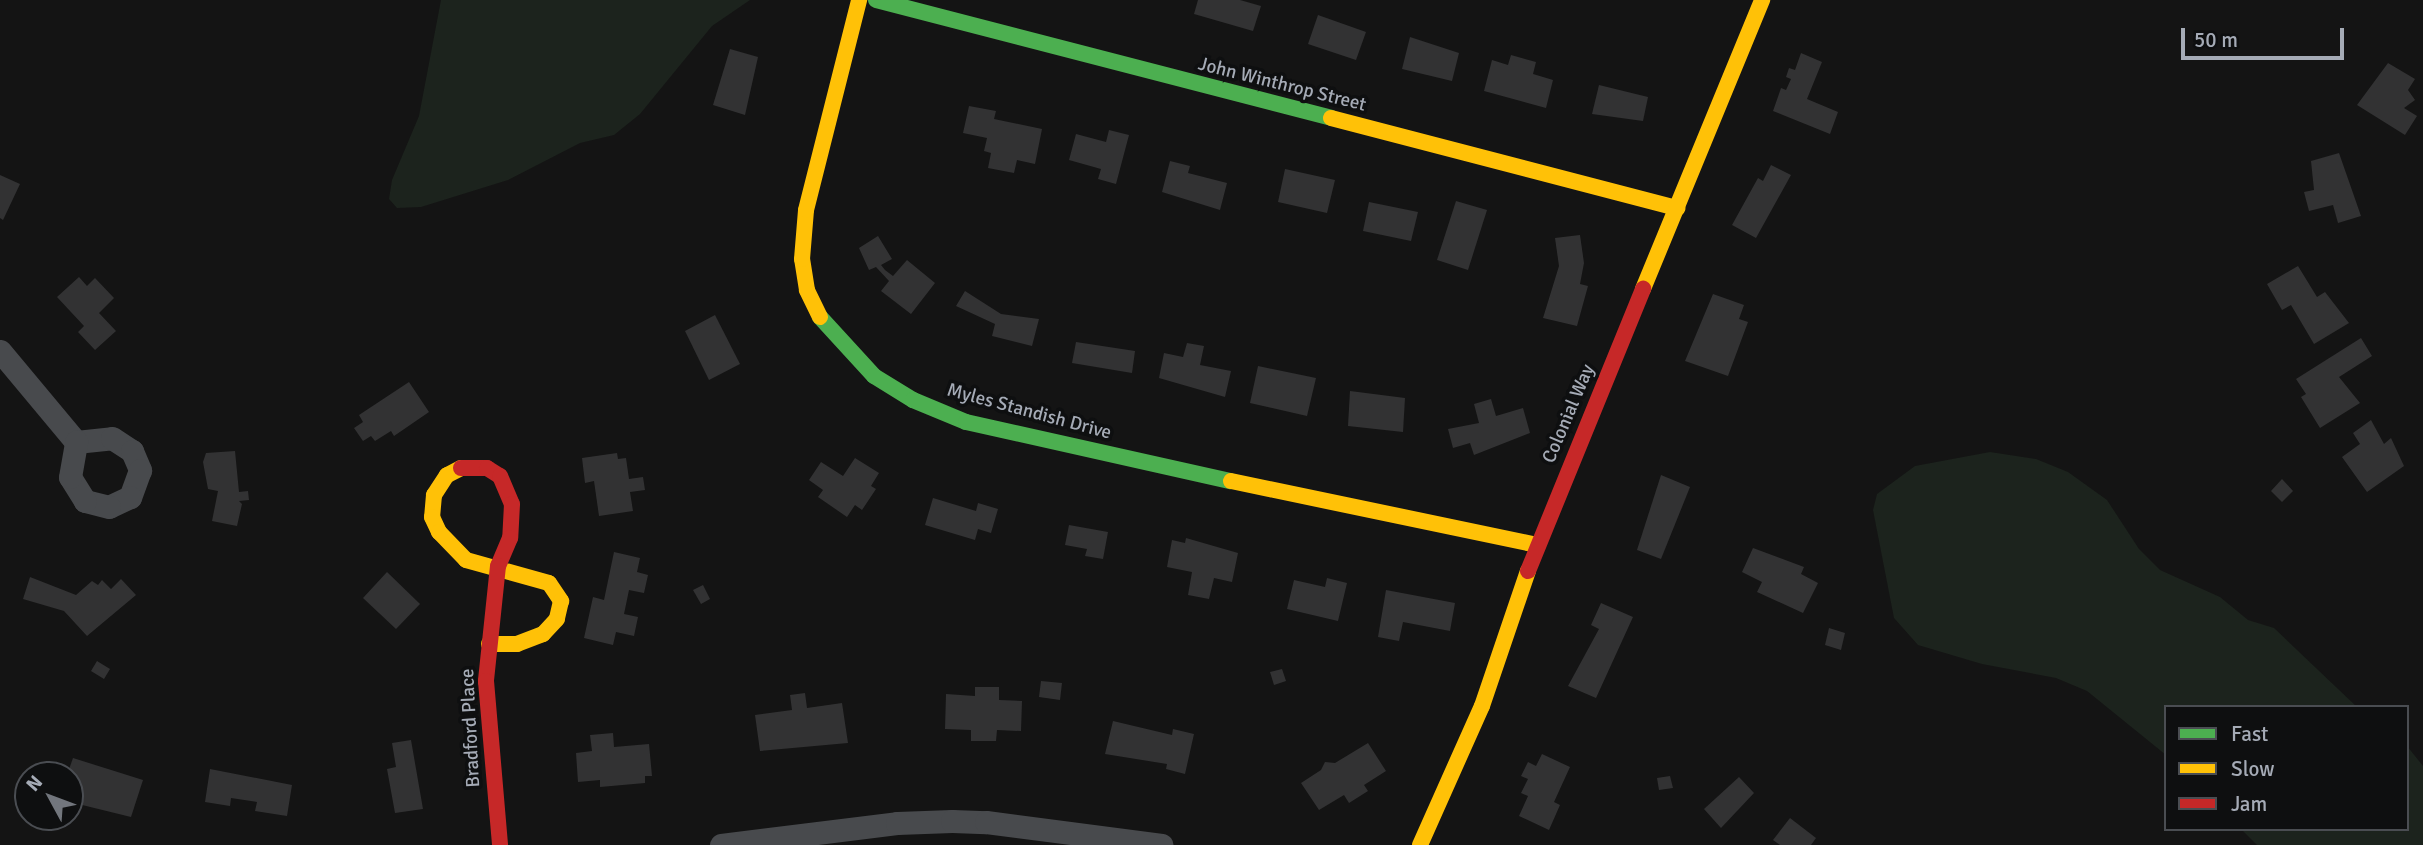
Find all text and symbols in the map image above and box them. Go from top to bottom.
scale bar [2185,14,2348,58]
text: 50 m [2194,27,2238,53]
street label: John Winthrop Street [1196,53,1368,117]
street label: Colonial Way [1538,361,1600,467]
street label: Myles Standish Drive [944,379,1114,445]
street label: Bradford Place [456,668,486,788]
legend [2164,705,2409,831]
text: Fast [2231,721,2268,747]
text: Slow [2231,756,2275,782]
north arrow [14,761,84,831]
text: N [21,771,48,796]
text: Jam [2231,791,2267,817]

